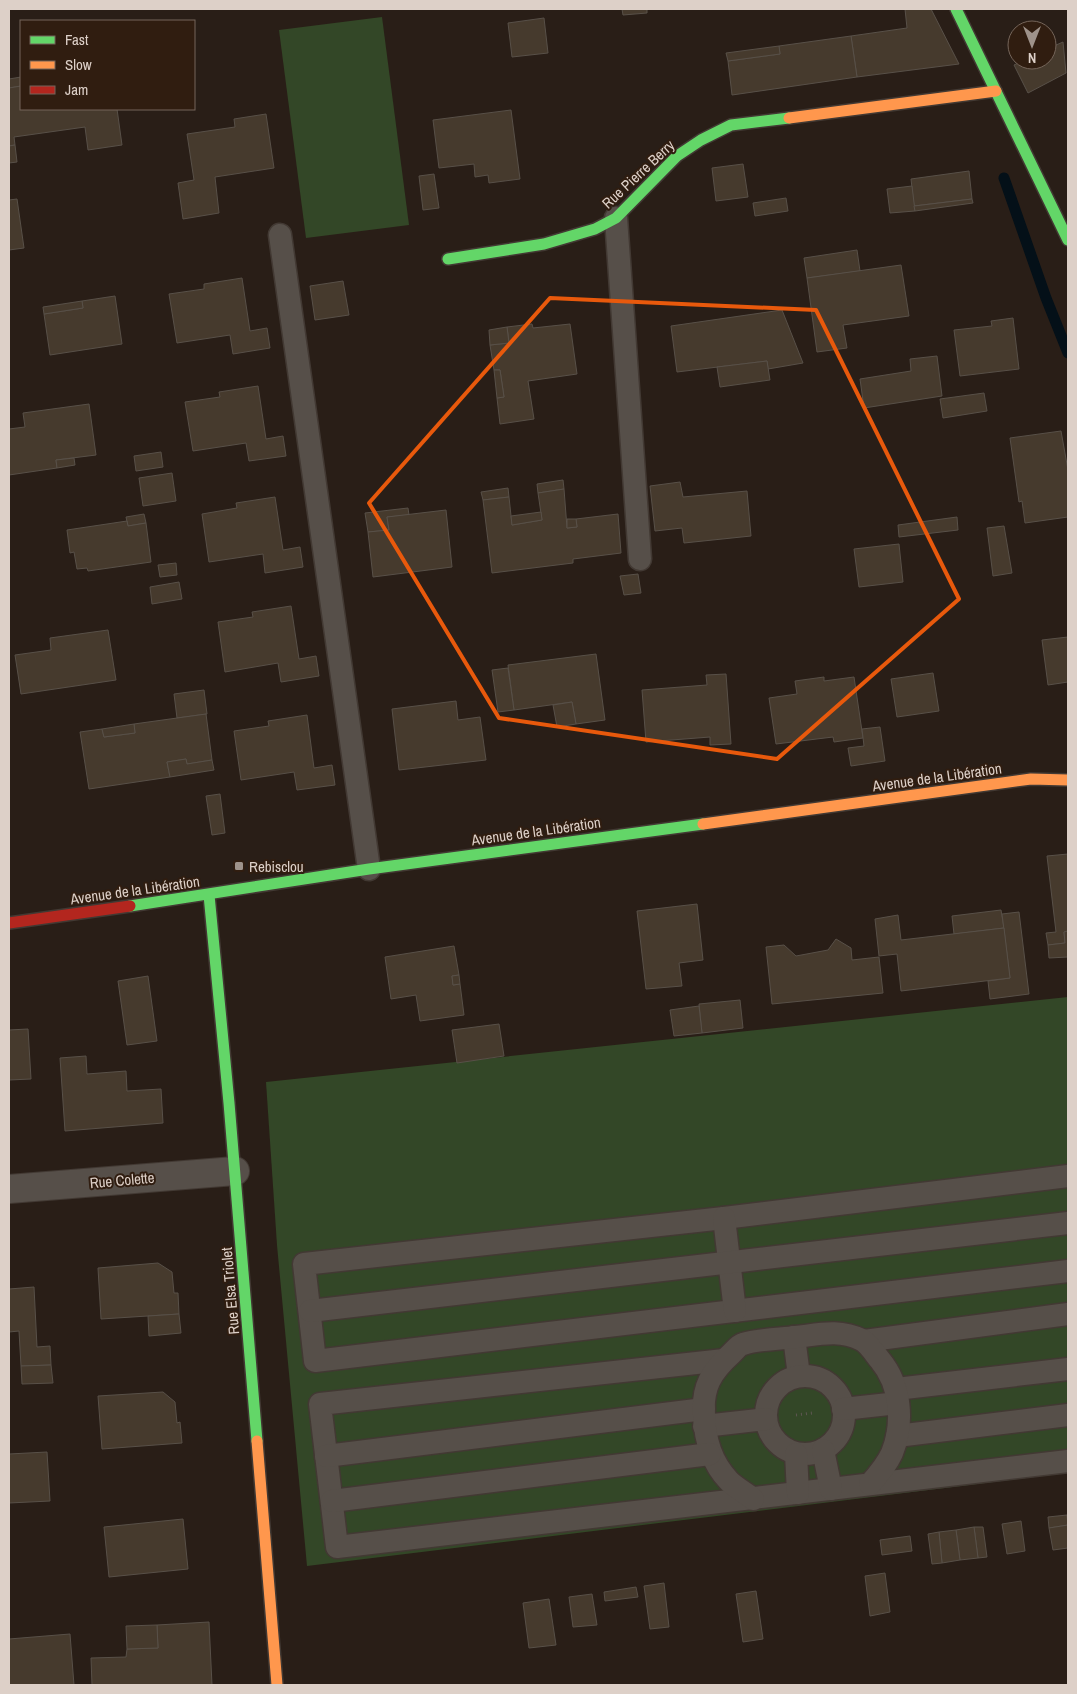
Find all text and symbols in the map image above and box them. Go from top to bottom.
legend [20,20,195,110]
north arrow [1007,20,1057,70]
text: Fast [65,29,89,50]
text: N [1028,49,1036,67]
text: Slow [65,54,92,75]
text: Jam [65,79,88,100]
street label: Rue Pierre Berry [597,134,680,213]
street label: Avenue de la Libération [870,758,1003,797]
street label: Avenue de la Libération [469,812,602,851]
place label: Rebisclou [249,856,304,877]
marker: Rebisclou [233,860,245,872]
street label: Avenue de la Libération [68,871,201,910]
street label: Rue Colette [89,1167,155,1193]
street label: Rue Elsa Triolet [216,1246,244,1336]

